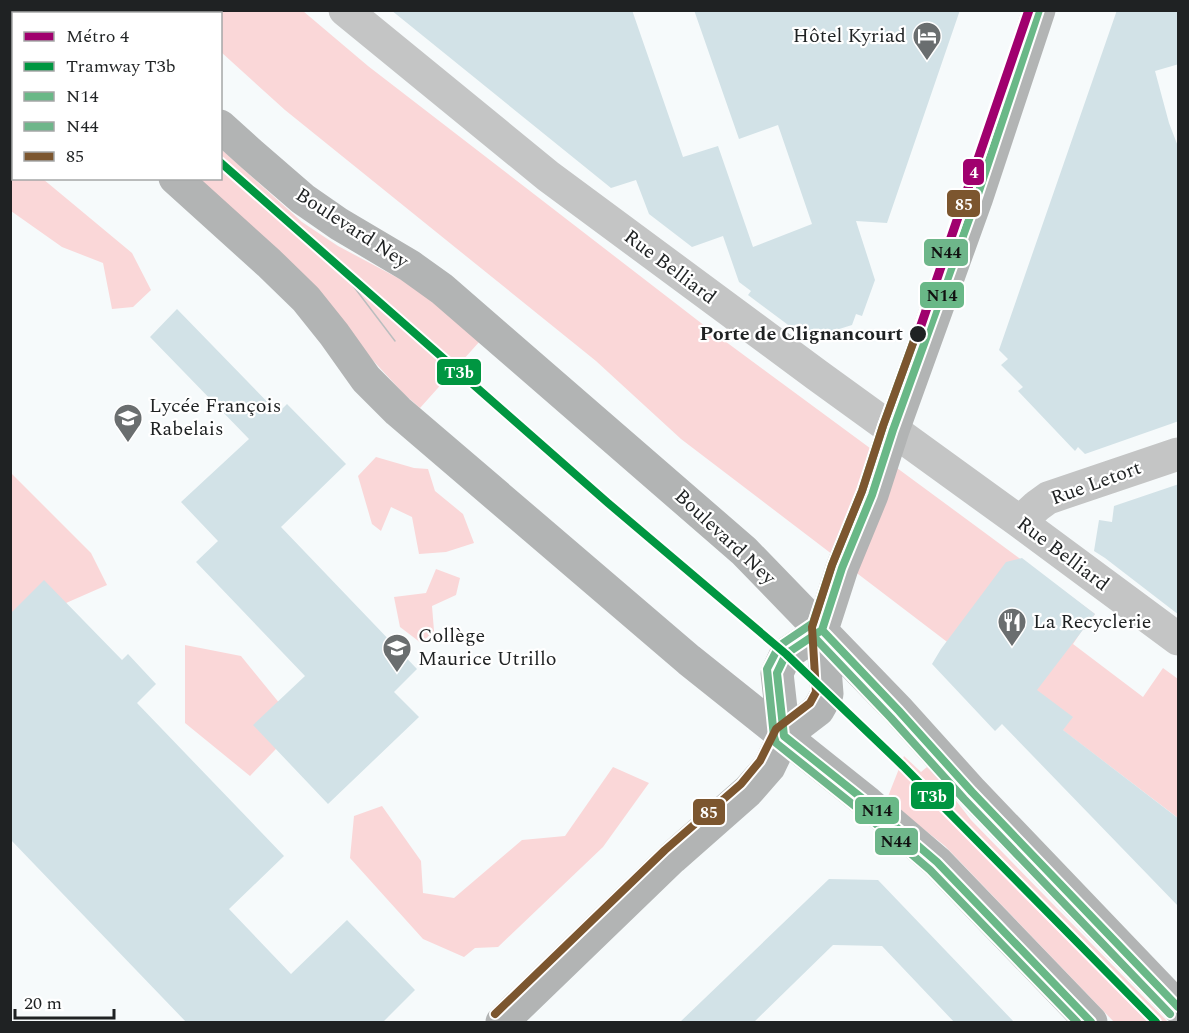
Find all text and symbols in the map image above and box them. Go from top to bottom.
legend [12,12,222,180]
hotel icon: Hôtel Kyriad [911,20,943,62]
place label: Hôtel Kyriad [793,21,906,51]
text: Métro 4 [66,23,129,50]
text: Tramway T3b [66,53,176,80]
text: N14 [66,83,98,110]
text: N44 [66,113,98,140]
text: 85 [66,143,84,170]
line badge: 4 [962,158,985,186]
text: 4 [970,161,979,185]
street label: Boulevard Ney [289,180,416,277]
line badge: 85 [946,189,981,218]
text: 85 [955,193,973,217]
street label: Rue Belliard [617,222,723,312]
line badge: N44 [923,238,969,267]
text: N44 [930,241,962,265]
line badge: N14 [919,281,965,309]
text: N14 [926,284,958,308]
place label: Porte de Clignancourt [699,319,903,349]
marker: Porte de Clignancourt [908,324,928,344]
line badge: T3b [436,358,482,386]
text: T3b [444,361,474,385]
place label: Lycée François Rabelais [149,391,282,444]
school or university icon: Lycée François Rabelais [112,402,144,444]
street label: Rue Letort [1047,453,1145,513]
street label: Boulevard Ney [667,482,784,593]
street label: Rue Belliard [1010,509,1116,599]
restaurant icon: La Recyclerie [996,606,1028,648]
place label: La Recyclerie [1033,607,1152,637]
place label: Collège Maurice Utrillo [418,621,557,674]
school or university icon: Collège Maurice Utrillo [381,632,413,674]
line badge: T3b [910,781,955,810]
text: T3b [917,785,947,809]
line badge: N14 [854,796,900,825]
line badge: 85 [692,798,726,826]
text: N14 [861,799,893,823]
text: 85 [700,801,718,825]
line badge: N44 [874,827,919,856]
text: N44 [880,830,912,854]
scale bar [15,982,114,1020]
text: 20 m [24,990,62,1017]

